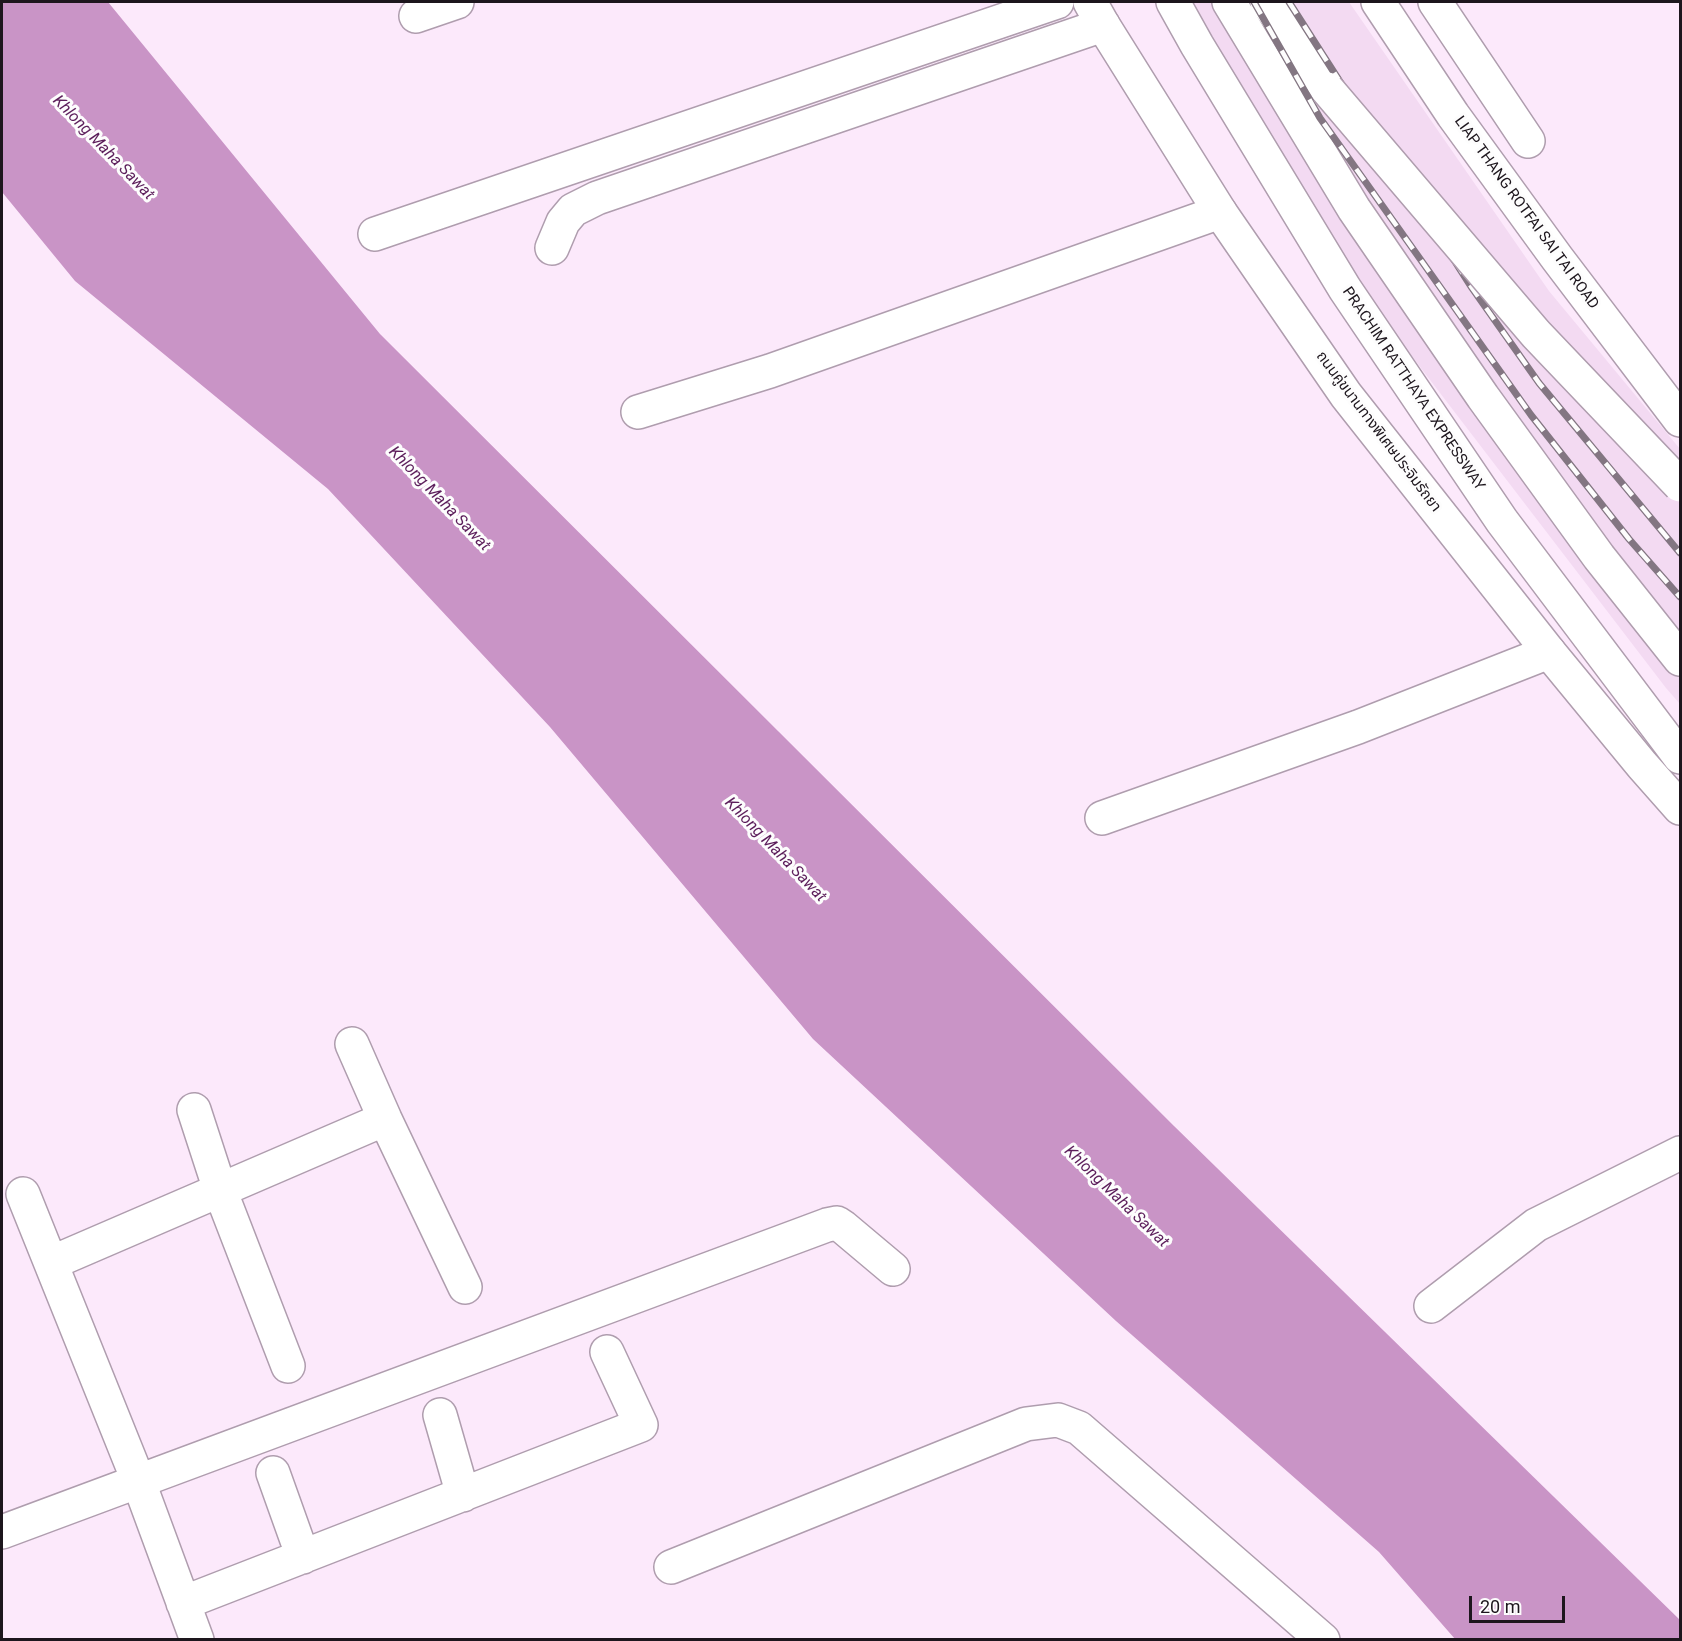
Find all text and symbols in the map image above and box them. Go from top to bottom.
water label: Khlong Maha Sawat [48,92,158,204]
street label: LIAP THANG ROTFAI SAI TAI ROAD [1450,113,1602,313]
street label: PRACHIM RATTHAYA EXPRESSWAY [1338,284,1488,494]
street label: ถนนคู่ขนานทางพิเศษประจิมรัถยา [1312,348,1444,516]
water label: Khlong Maha Sawat [384,443,494,555]
water label: Khlong Maha Sawat [720,794,830,906]
water label: Khlong Maha Sawat [1060,1142,1172,1252]
scale bar [1472,1584,1568,1622]
text: 20 m [1480,1596,1520,1617]

